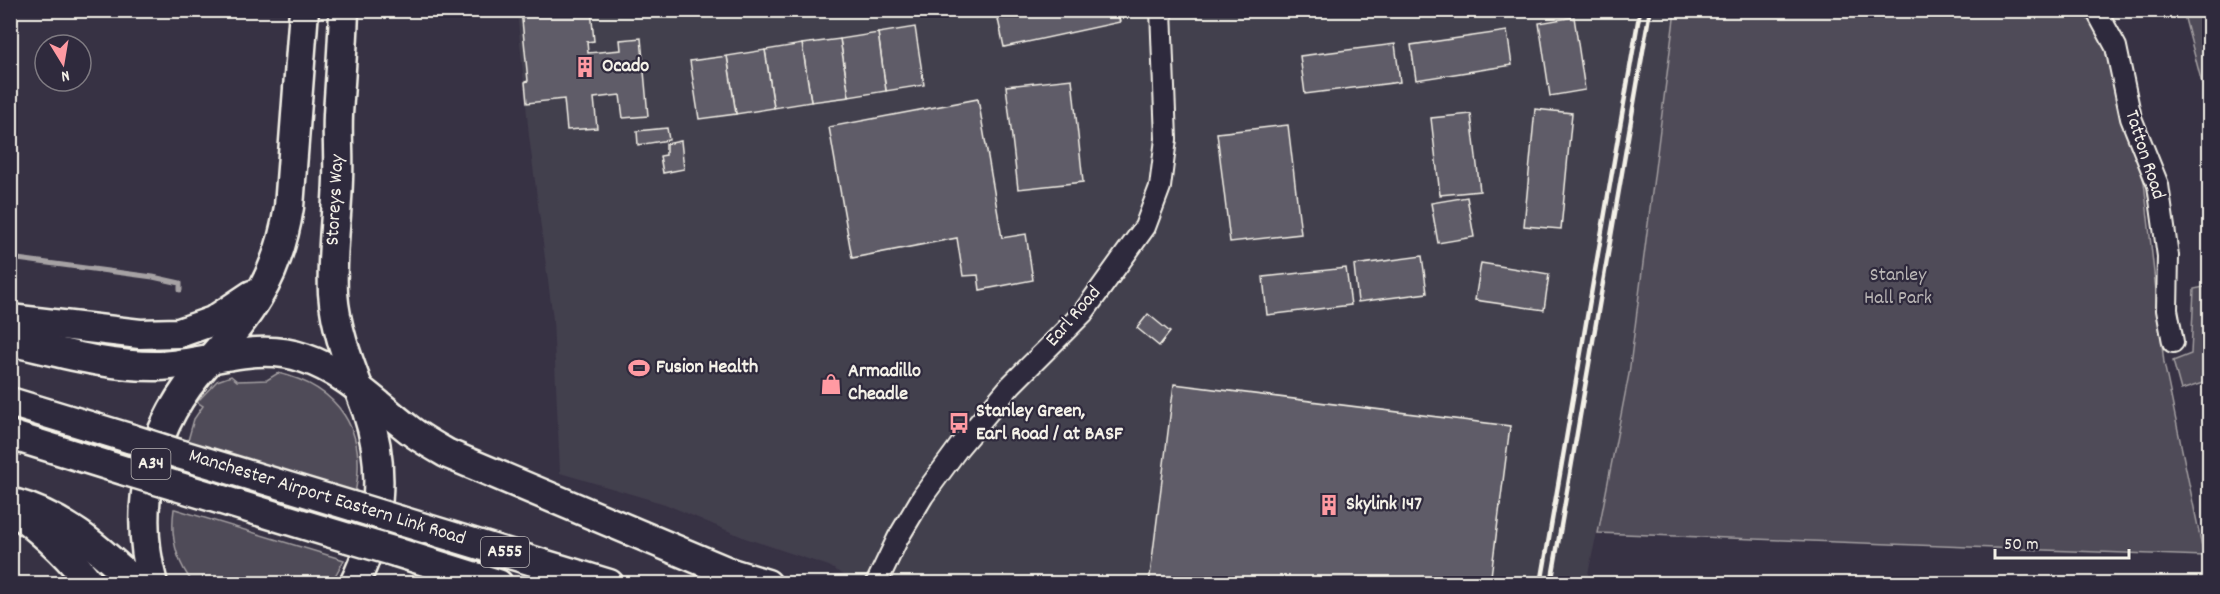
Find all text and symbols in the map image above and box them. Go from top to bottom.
north arrow [33,33,93,93]
place label: Ocado [602,53,649,81]
building icon: Ocado [573,55,597,79]
text: N [59,63,71,87]
street label: Tatton Road [2116,107,2172,203]
street label: Storeys Way [320,153,352,246]
park label: Stanley Hall Park [1864,262,1932,313]
street label: Earl Road [1040,280,1108,354]
place label: Fusion Health [656,354,758,382]
sports icon: Fusion Health [627,356,651,380]
place label: Armadillo Cheadle [848,358,921,409]
shop icon: Armadillo Cheadle [819,372,843,396]
place label: Stanley Green, Earl Road / at BASF [976,398,1124,449]
bus stop icon: Stanley Green, Earl Road / at BASF [947,411,971,435]
street label: Manchester Airport Eastern Link Road [185,443,469,553]
road number: A34 [132,449,170,479]
place label: Skylink 147 [1346,491,1422,519]
building icon: Skylink 147 [1317,493,1341,517]
scale bar [1995,522,2128,560]
text: 50 m [2004,533,2039,558]
road number: A555 [481,537,529,567]

